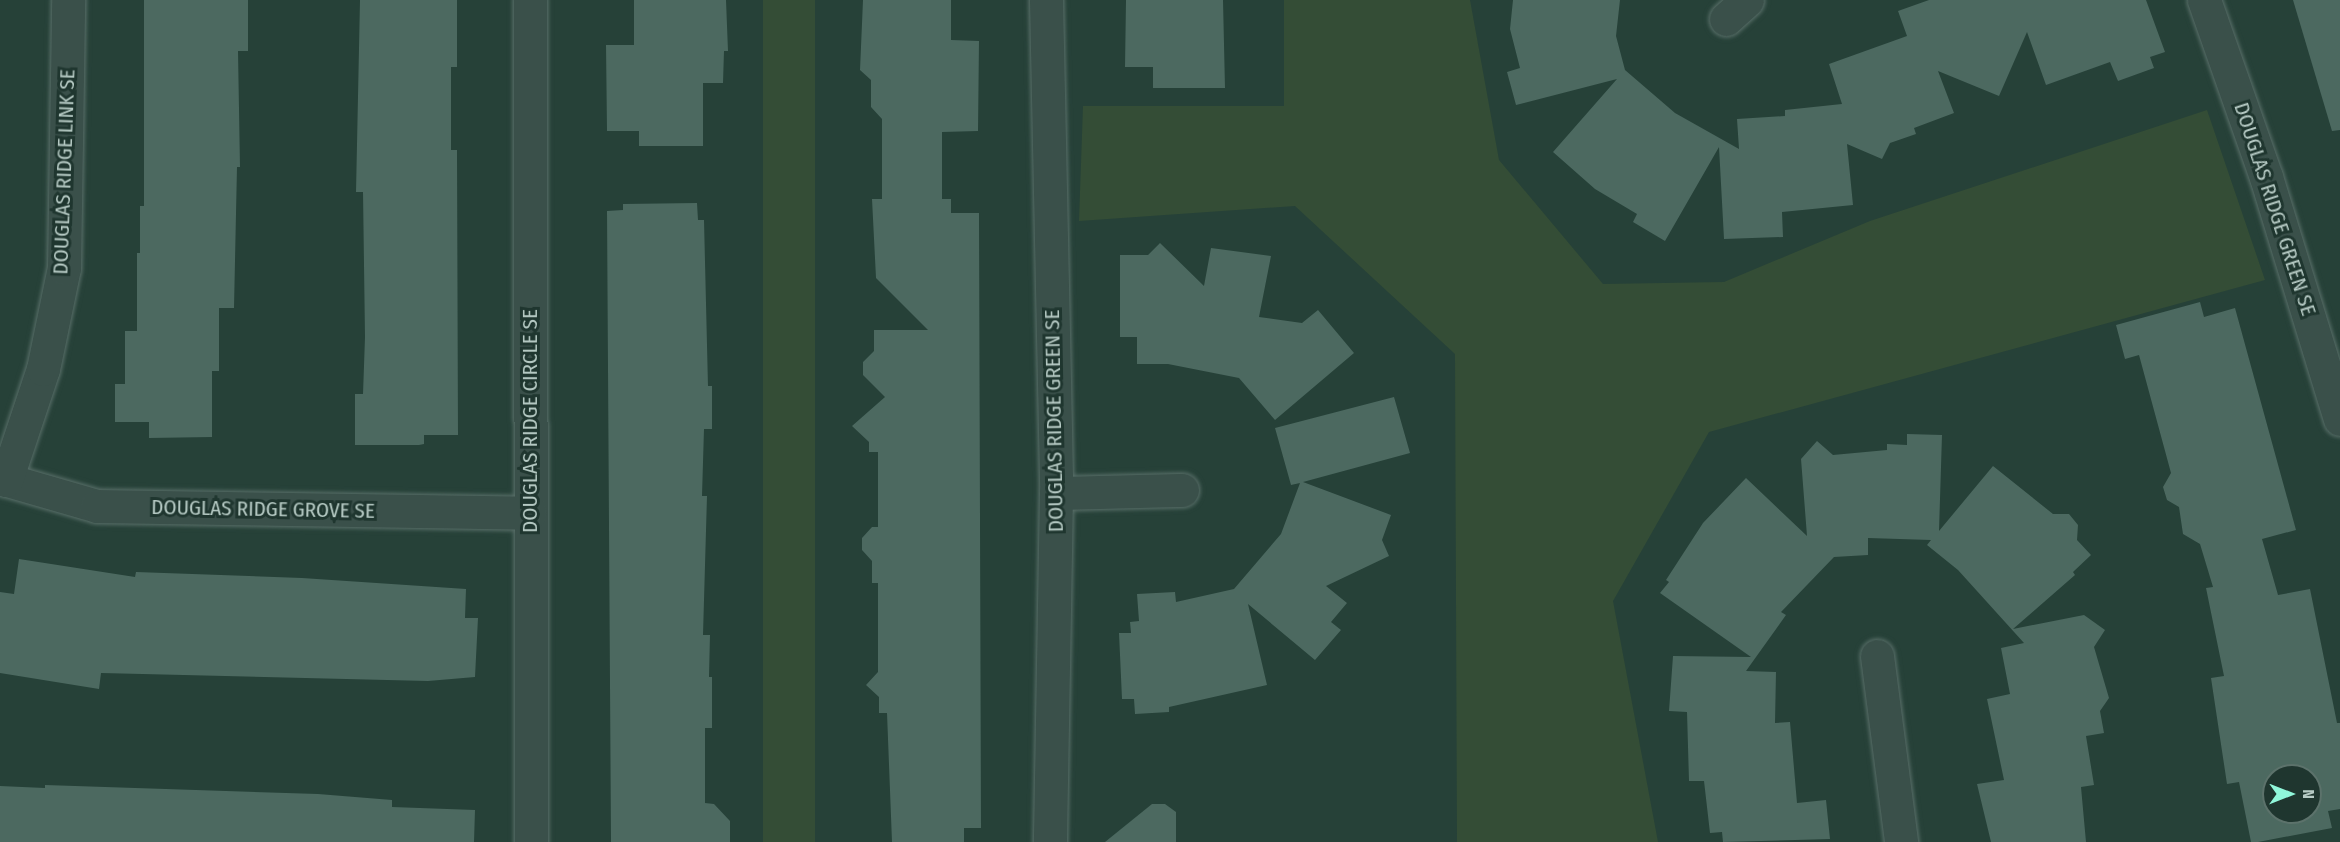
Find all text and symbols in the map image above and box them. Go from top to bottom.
street label: DOUGLAS RIDGE LINK SE [48,69,80,275]
street label: DOUGLAS RIDGE GREEN SE [2229,99,2321,319]
street label: DOUGLAS RIDGE CIRCLE SE [517,309,543,533]
street label: DOUGLAS RIDGE GREEN SE [1039,310,1069,532]
street label: DOUGLAS RIDGE GROVE SE [151,494,375,524]
north arrow [2262,764,2322,824]
text: N [2299,789,2318,799]

